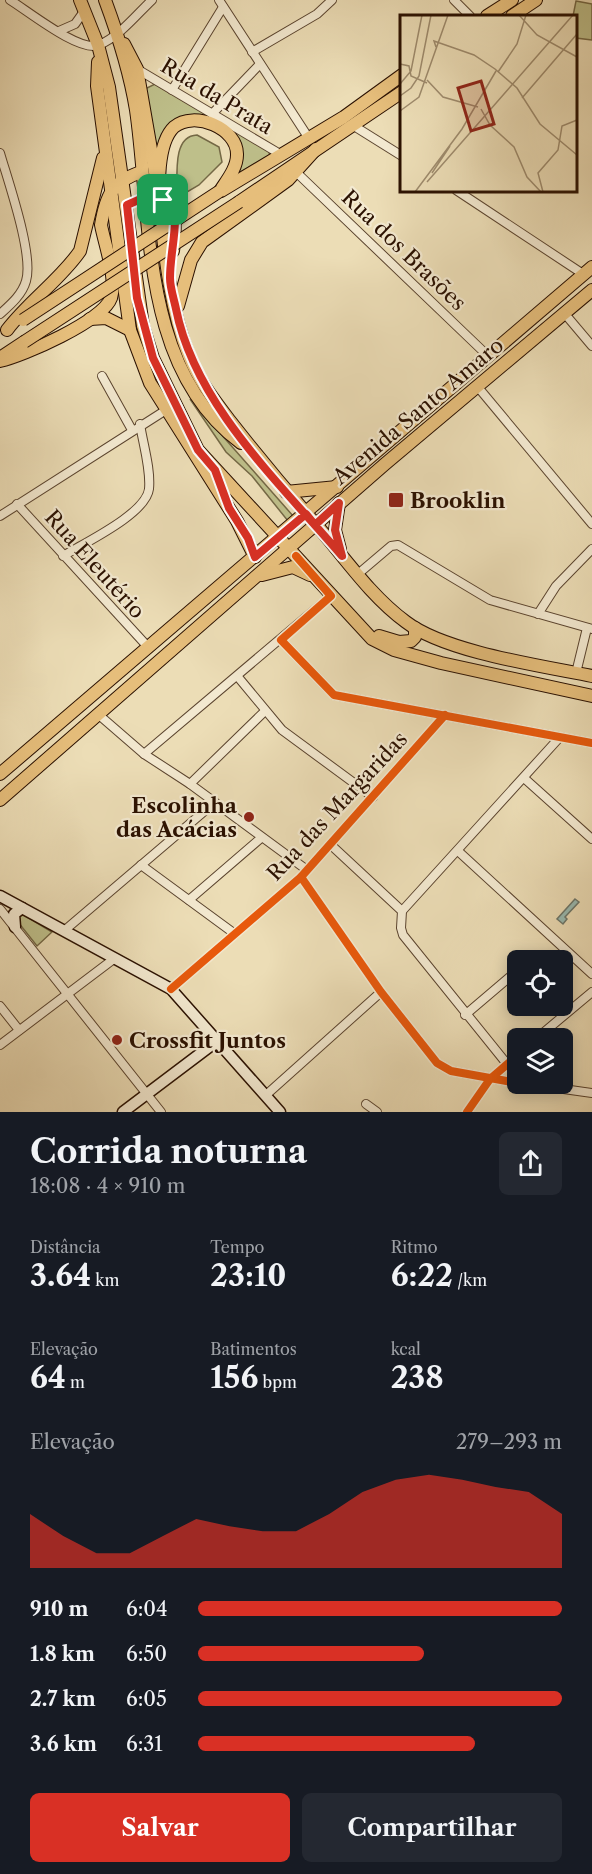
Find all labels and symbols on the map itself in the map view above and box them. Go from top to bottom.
inset map [400,15,577,192]
street label: Rua da Prata [157,53,278,140]
pin [137,174,188,225]
street label: Rua dos Brasões [337,185,471,315]
street label: Avenida Santo Amaro [327,332,508,490]
place label: Brooklin [410,488,506,513]
marker: Brooklin [387,491,405,509]
street label: Rua Eleutério [40,505,150,623]
street label: Rua das Margaridas [262,726,412,886]
place label: Escolinha das Acácias [116,793,238,842]
marker: Escolinha das Acácias [242,810,256,824]
place label: Crossfit Juntos [129,1028,286,1053]
marker: Crossfit Juntos [110,1033,124,1047]

